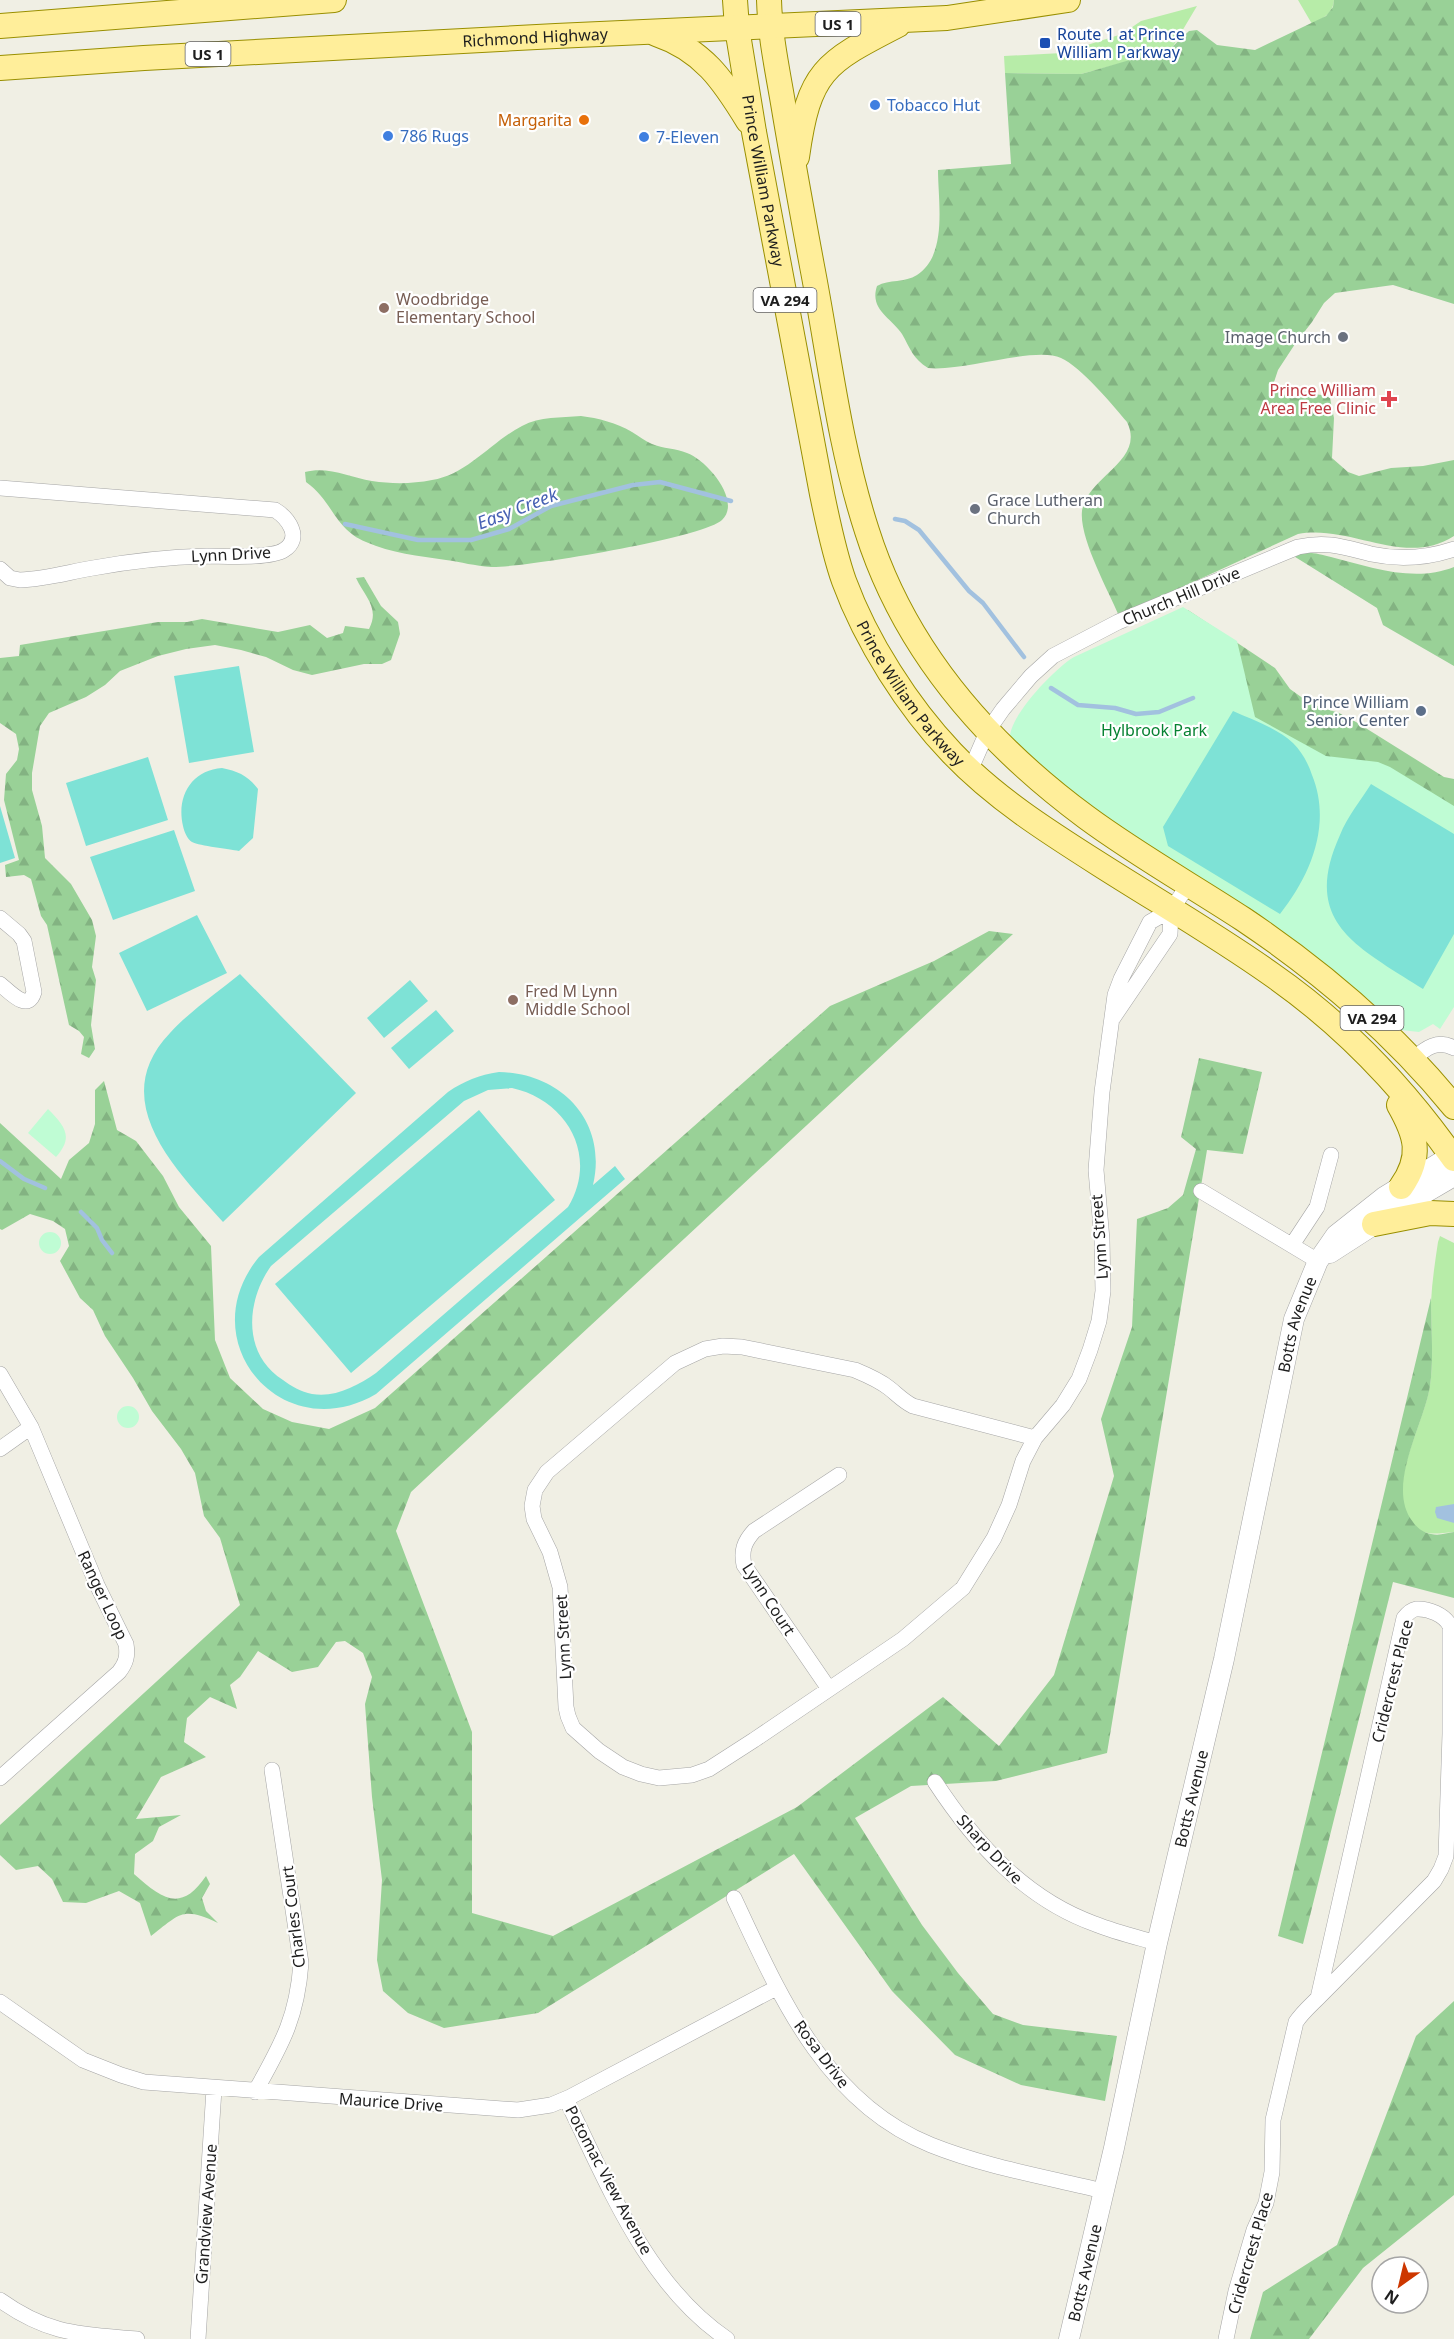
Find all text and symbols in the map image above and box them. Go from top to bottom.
road number: US 1 [816,12,860,36]
street label: Richmond Highway [462,23,609,52]
place label: Route 1 at Prince William Parkway [1057,23,1185,63]
marker: Route 1 at Prince William Parkway [1038,36,1052,50]
road number: US 1 [186,42,230,66]
street label: Prince William Parkway [737,93,790,269]
place label: Tobacco Hut [887,94,980,116]
marker: Tobacco Hut [868,98,882,112]
place label: Margarita [498,109,572,131]
marker: Margarita [577,113,591,127]
place label: 786 Rugs [400,125,469,147]
place label: 7-Eleven [656,126,719,148]
marker: 786 Rugs [381,129,395,143]
marker: 7-Eleven [637,130,651,144]
place label: Woodbridge Elementary School [396,288,535,328]
road number: VA 294 [754,288,816,312]
marker: Woodbridge Elementary School [377,301,391,315]
place label: Image Church [1225,326,1331,348]
marker: Image Church [1336,330,1350,344]
place label: Prince William Area Free Clinic [1260,379,1376,419]
marker: Prince William Area Free Clinic [1380,390,1398,408]
water label: Easy Creek [473,481,562,534]
place label: Grace Lutheran Church [987,489,1103,529]
marker: Grace Lutheran Church [968,502,982,516]
street label: Lynn Drive [190,541,272,567]
street label: Church Hill Drive [1119,561,1243,631]
street label: Prince William Parkway [852,617,970,772]
place label: Prince William Senior Center [1303,691,1409,731]
marker: Prince William Senior Center [1414,704,1428,718]
park label: Hylbrook Park [1101,719,1208,741]
place label: Fred M Lynn Middle School [525,980,630,1020]
marker: Fred M Lynn Middle School [506,993,520,1007]
road number: VA 294 [1340,1006,1404,1030]
street label: Lynn Street [1085,1194,1113,1280]
street label: Botts Avenue [1272,1273,1321,1375]
street label: Ranger Loop [73,1547,133,1643]
street label: Lynn Court [737,1558,801,1640]
street label: Lynn Street [550,1594,576,1680]
street label: Cridercrest Place [1366,1617,1418,1745]
street label: Botts Avenue [1169,1748,1213,1850]
street label: Sharp Drive [952,1809,1028,1889]
street label: Charles Court [276,1865,310,1969]
street label: Rosa Drive [789,2015,855,2093]
street label: Maurice Drive [338,2087,444,2117]
street label: Potomac View Avenue [560,2102,658,2258]
street label: Grandview Avenue [190,2143,222,2285]
street label: Cridercrest Place [1222,2189,1278,2317]
street label: Botts Avenue [1062,2222,1107,2324]
north arrow [1370,2255,1430,2315]
text: N [1380,2285,1403,2310]

